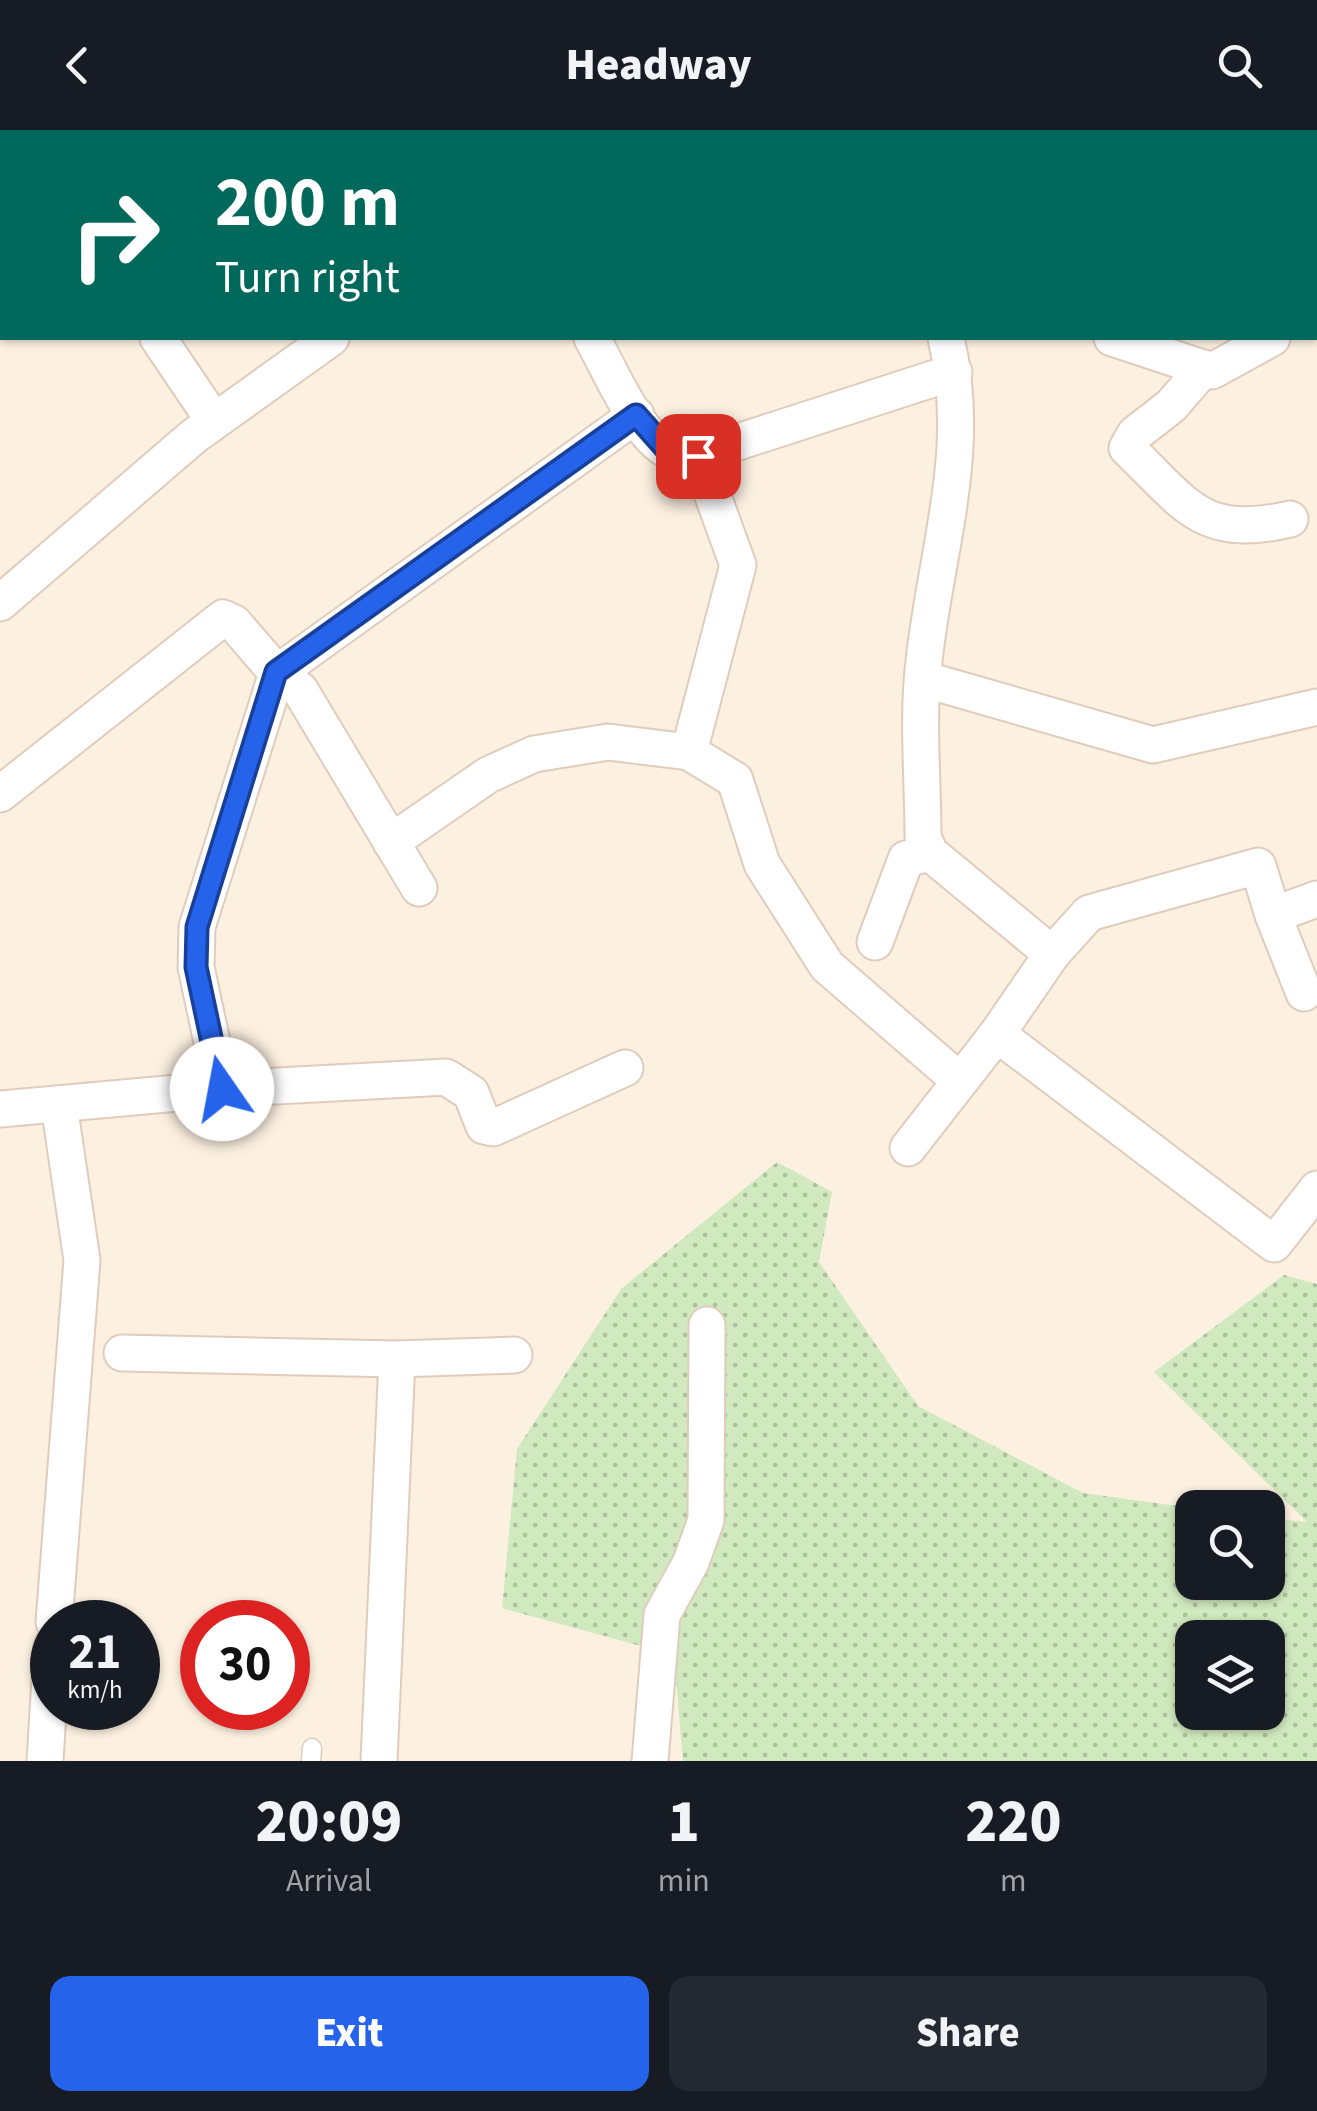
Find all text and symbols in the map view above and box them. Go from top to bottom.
text: Headway [565,33,752,97]
icon: back [50,38,105,93]
icon: search [1212,38,1267,93]
text: 200 m [215,153,400,253]
icon: right [50,170,180,300]
text: Turn right [215,246,400,310]
pin [656,414,741,499]
icon: arrive [671,429,726,484]
position arrow [170,1037,274,1141]
map controls [1175,1490,1285,1730]
button: search [1175,1490,1285,1600]
speed limit sign: 30 [180,1600,310,1730]
text: 21 [69,1617,121,1688]
button: layers [1175,1620,1285,1730]
text: km/h [67,1672,123,1708]
text: 20:09 [256,1780,402,1865]
text: 1 [668,1780,700,1865]
text: 220 [965,1780,1061,1865]
text: Arrival [286,1858,372,1904]
text: min [658,1858,710,1904]
text: m [1000,1858,1027,1904]
button: Exit [50,1976,649,2091]
button: Share [669,1976,1267,2091]

